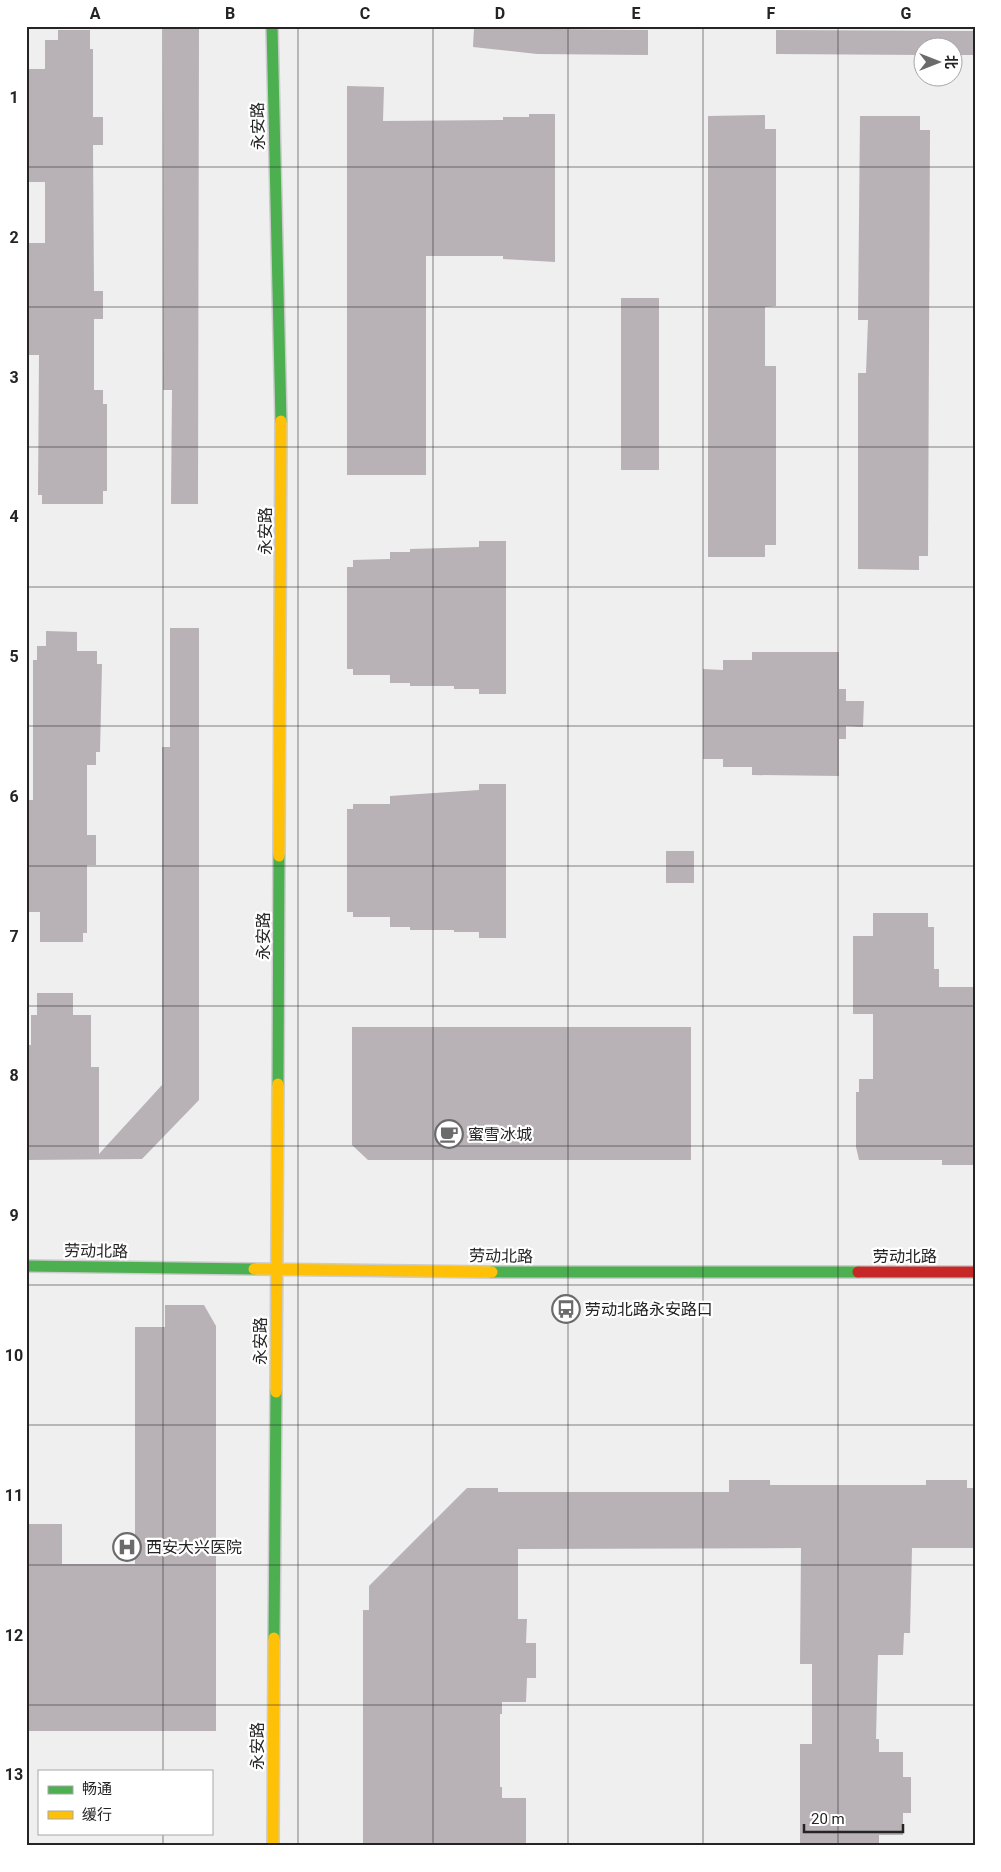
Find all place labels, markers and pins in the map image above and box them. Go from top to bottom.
cafe icon: 蜜雪冰城 [434,1119,464,1149]
place label: 蜜雪冰城 [468,1125,532,1144]
bus stop icon: 劳动北路永安路口 [551,1294,581,1324]
place label: 劳动北路永安路口 [585,1300,713,1319]
hospital icon: 西安大兴医院 [112,1532,142,1562]
place label: 西安大兴医院 [146,1538,242,1557]

